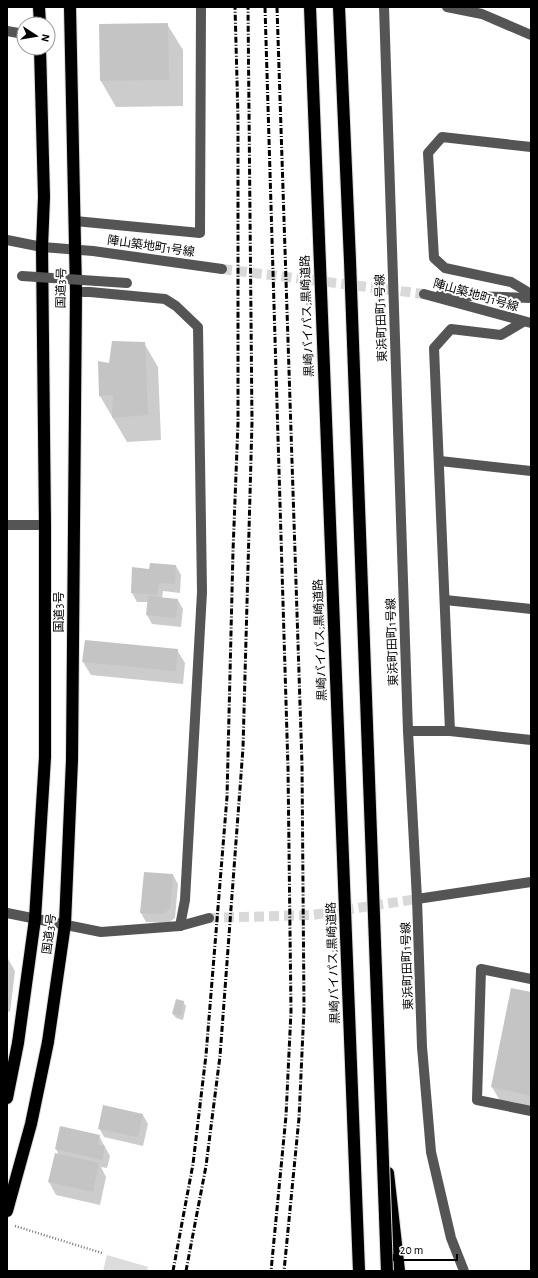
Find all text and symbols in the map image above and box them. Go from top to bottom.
north arrow [16,16,56,56]
text: N [39,33,51,43]
street label: 陣山築地町1号線 [107,233,196,258]
street label: 黒崎バイパス;黒崎道路 [298,255,315,377]
street label: 国道3号 [54,267,67,309]
street label: 東浜町田町1号線 [372,274,389,362]
street label: 陣山築地町1号線 [432,276,520,313]
street label: 黒崎バイパス;黒崎道路 [311,579,328,701]
street label: 国道3号 [52,592,65,632]
street label: 東浜町田町1号線 [383,598,400,686]
street label: 黒崎バイパス;黒崎道路 [324,902,341,1024]
street label: 国道3号 [40,913,57,955]
street label: 東浜町田町1号線 [398,922,415,1010]
scale bar [394,1236,457,1262]
text: 20 m [400,1244,423,1256]

